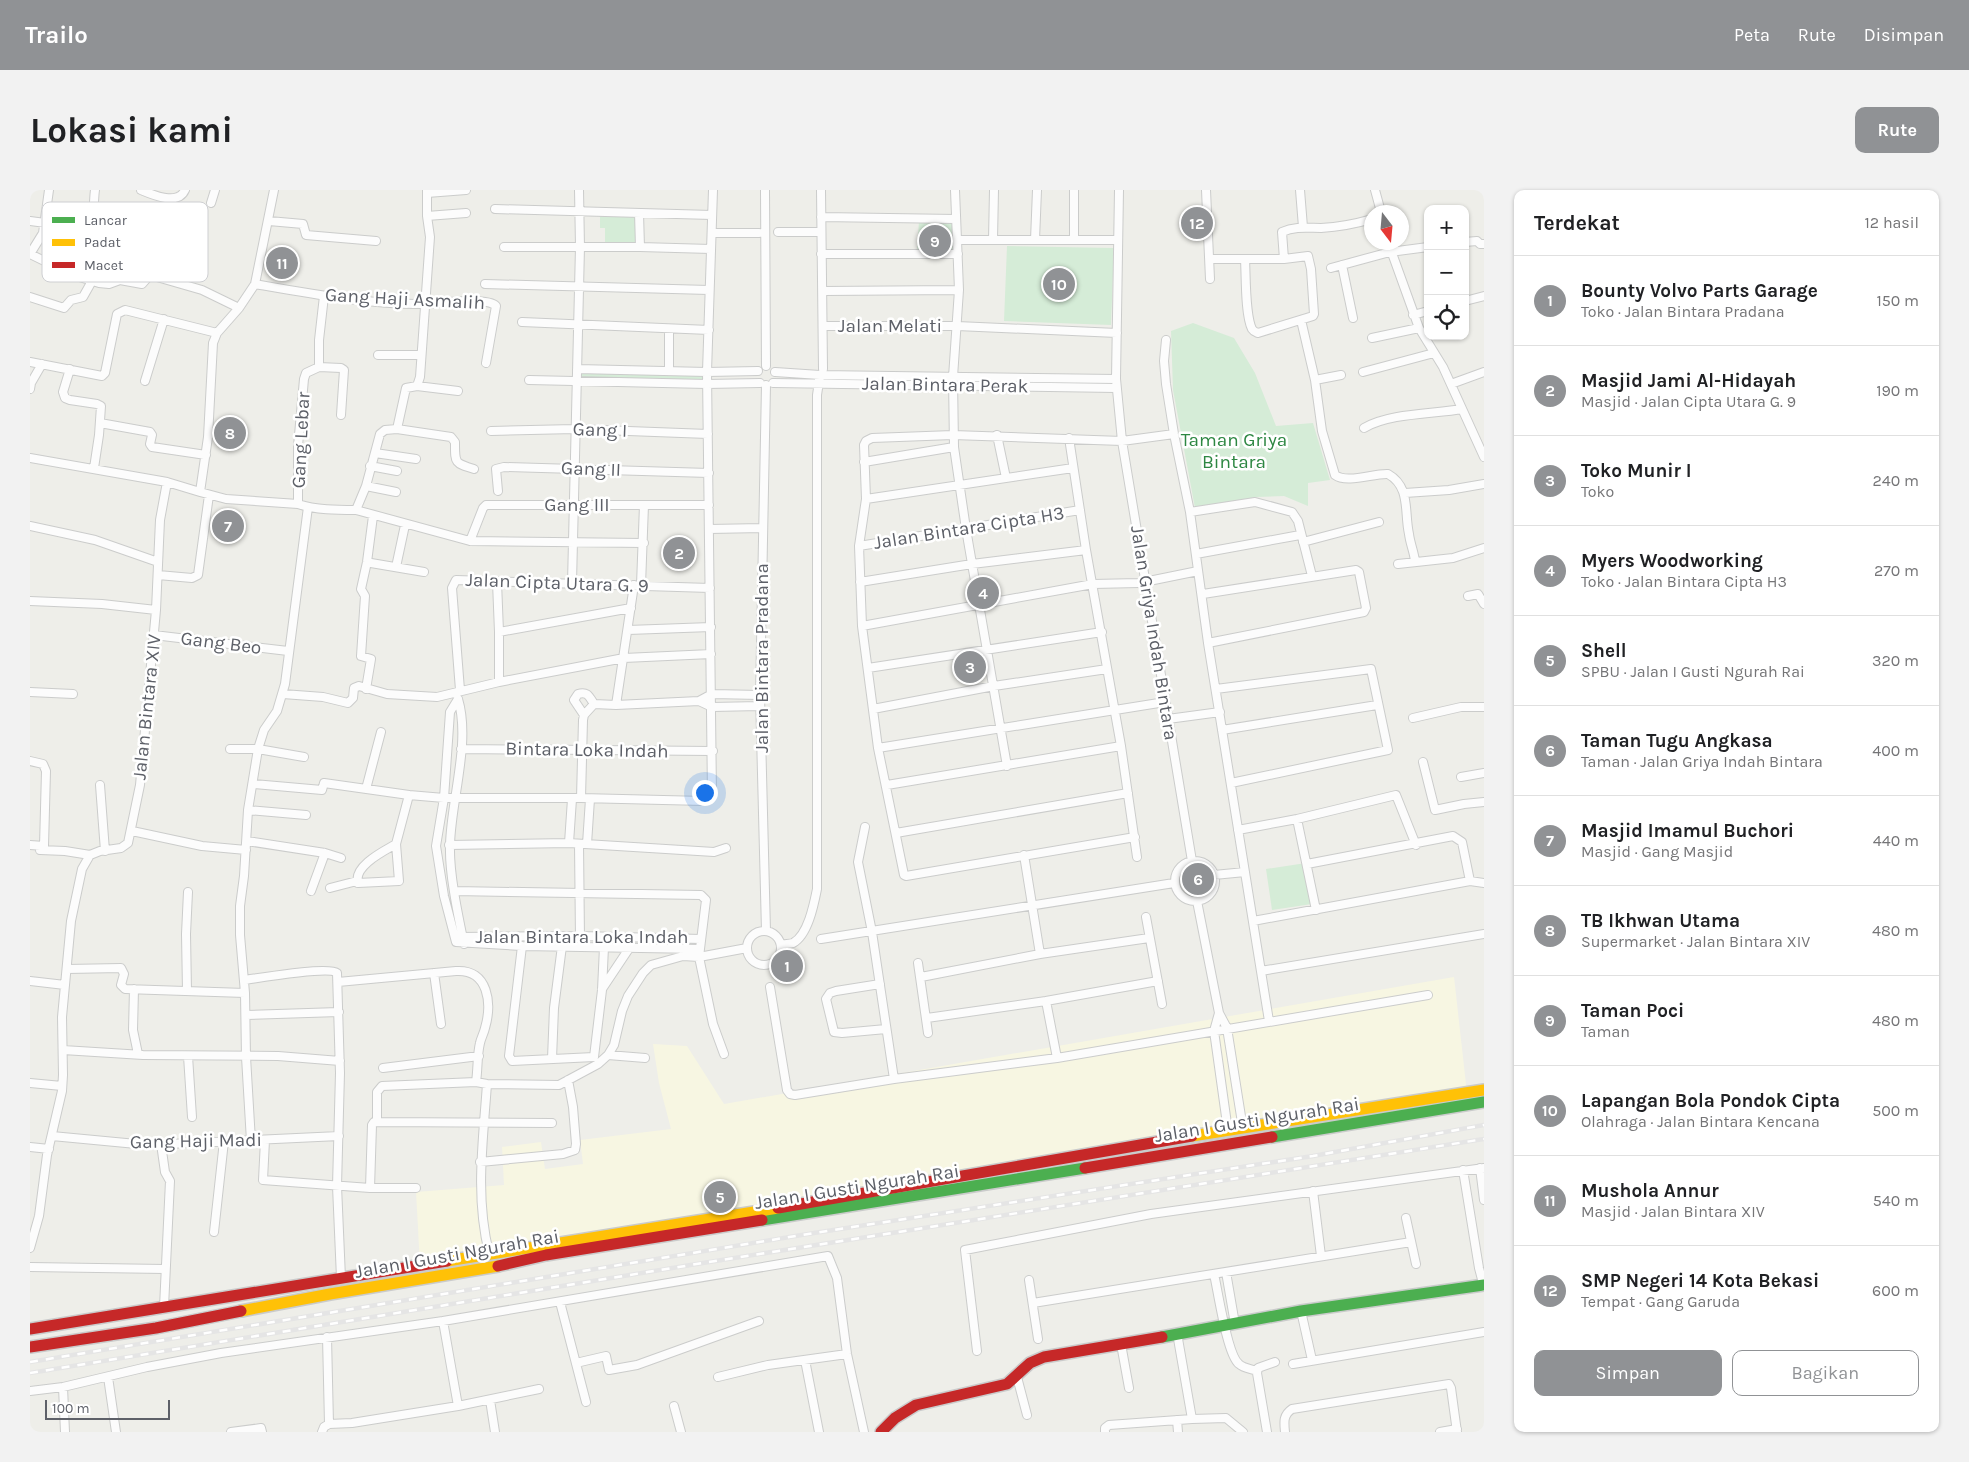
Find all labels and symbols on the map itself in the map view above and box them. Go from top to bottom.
legend [42,202,208,282]
pin: 12 [1181,204,1213,242]
north arrow [1364,205,1409,250]
text: Lancar [84,212,128,229]
pin: 9 [919,222,951,260]
text: Padat [84,234,121,251]
pin: 11 [266,244,298,282]
text: Macet [84,257,123,274]
pin: 10 [1043,265,1075,303]
street label: Gang Haji Asmalih [324,284,486,314]
street label: Jalan Melati [838,315,942,337]
street label: Jalan Bintara Perak [862,373,1029,397]
street label: Gang Lebar [287,391,315,489]
pin: 8 [214,414,246,452]
street label: Gang I [572,418,628,442]
park label: Taman Griya Bintara [1181,429,1287,473]
street label: Gang II [561,457,621,481]
street label: Gang III [544,494,610,516]
street label: Jalan Bintara Cipta H3 [872,502,1066,554]
pin: 7 [212,507,244,545]
street label: Jalan Griya Indah Bintara [1126,524,1182,742]
pin: 2 [663,534,695,572]
street label: Jalan Bintara Pradana [751,563,773,753]
street label: Jalan Cipta Utara G. 9 [465,569,649,597]
pin: 4 [967,574,999,612]
street label: Gang Beo [179,627,263,659]
street label: Jalan Bintara XIV [128,633,166,781]
pin: 3 [954,648,986,686]
street label: Bintara Loka Indah [505,738,669,762]
your location [692,780,718,806]
pin: 6 [1182,860,1214,898]
street label: Jalan Bintara Loka Indah [475,926,689,948]
pin: 1 [771,947,803,985]
street label: Jalan I Gusti Ngurah Rai [1153,1093,1361,1147]
street label: Gang Haji Madi [130,1129,262,1153]
street label: Jalan I Gusti Ngurah Rai [753,1160,961,1214]
pin: 5 [704,1178,736,1216]
street label: Jalan I Gusti Ngurah Rai [353,1225,561,1283]
scale bar [45,1397,170,1420]

